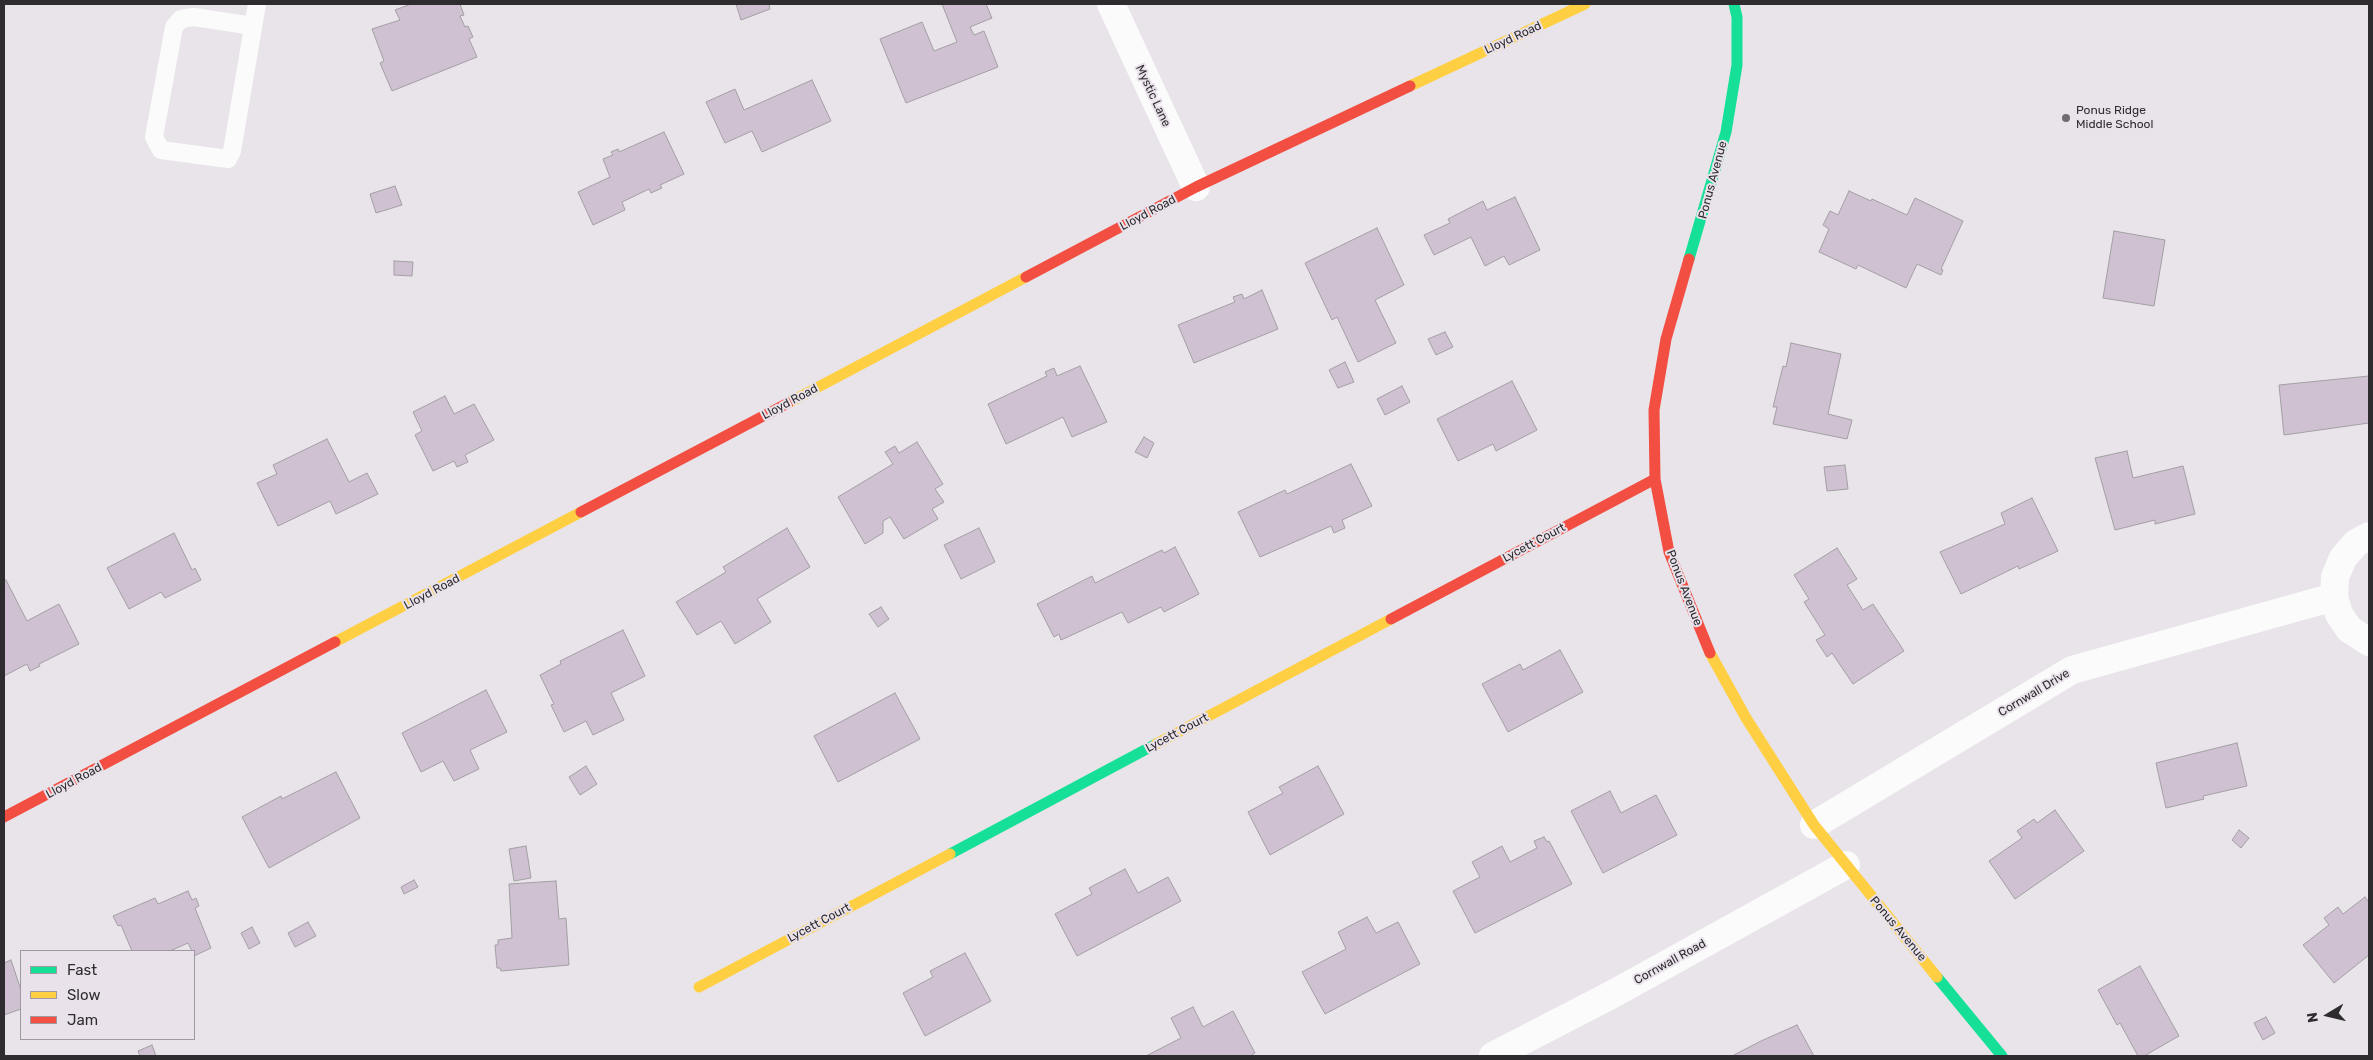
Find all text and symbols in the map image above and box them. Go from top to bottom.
street label: Lloyd Road [1482,19,1544,57]
street label: Mystic Lane [1132,63,1174,129]
place label: Ponus Ridge Middle School [2076,104,2153,132]
marker: Ponus Ridge Middle School [2060,112,2072,124]
street label: Ponus Avenue [1696,139,1730,221]
street label: Lloyd Road [1118,192,1178,234]
street label: Lloyd Road [760,381,820,423]
street label: Lycett Court [1500,520,1568,566]
street label: Ponus Avenue [1663,548,1705,628]
street label: Lloyd Road [402,571,462,613]
street label: Cornwall Drive [1996,666,2072,720]
street label: Lycett Court [1143,710,1211,756]
street label: Lloyd Road [44,760,104,802]
street label: Ponus Avenue [1867,894,1929,964]
street label: Lycett Court [785,900,853,946]
street label: Cornwall Road [1632,936,1708,988]
legend [20,950,195,1040]
text: Fast [67,961,97,979]
text: Slow [67,986,100,1004]
north arrow [2303,990,2353,1040]
text: Jam [67,1011,98,1029]
text: N [2304,1011,2322,1024]

